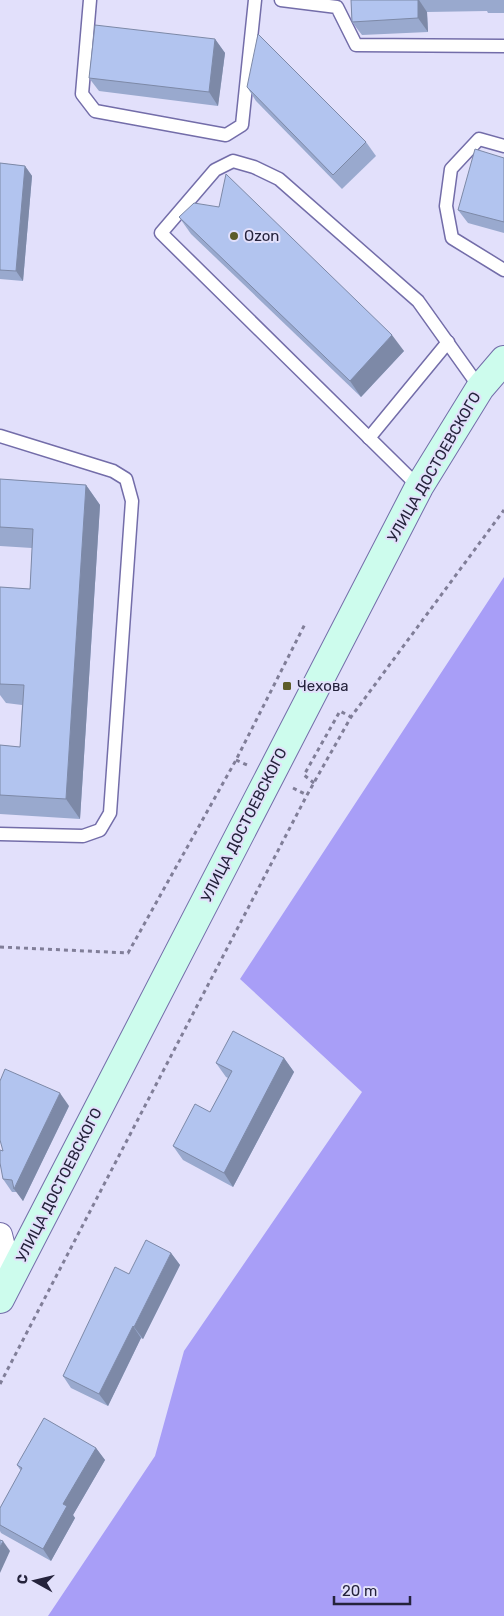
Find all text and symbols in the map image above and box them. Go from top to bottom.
place label: Ozon [244,227,279,245]
marker: Ozon [228,230,240,242]
street label: УЛИЦА ДОСТОЕВСКОГО [384,389,484,545]
place label: Чехова [297,677,349,695]
marker: Чехова [281,680,293,692]
street label: УЛИЦА ДОСТОЕВСКОГО [197,745,291,905]
street label: УЛИЦА ДОСТОЕВСКОГО [12,1105,106,1265]
north arrow [10,1556,60,1606]
text: С [14,1573,32,1585]
scale bar [334,1574,410,1606]
text: 20 m [342,1582,377,1600]

